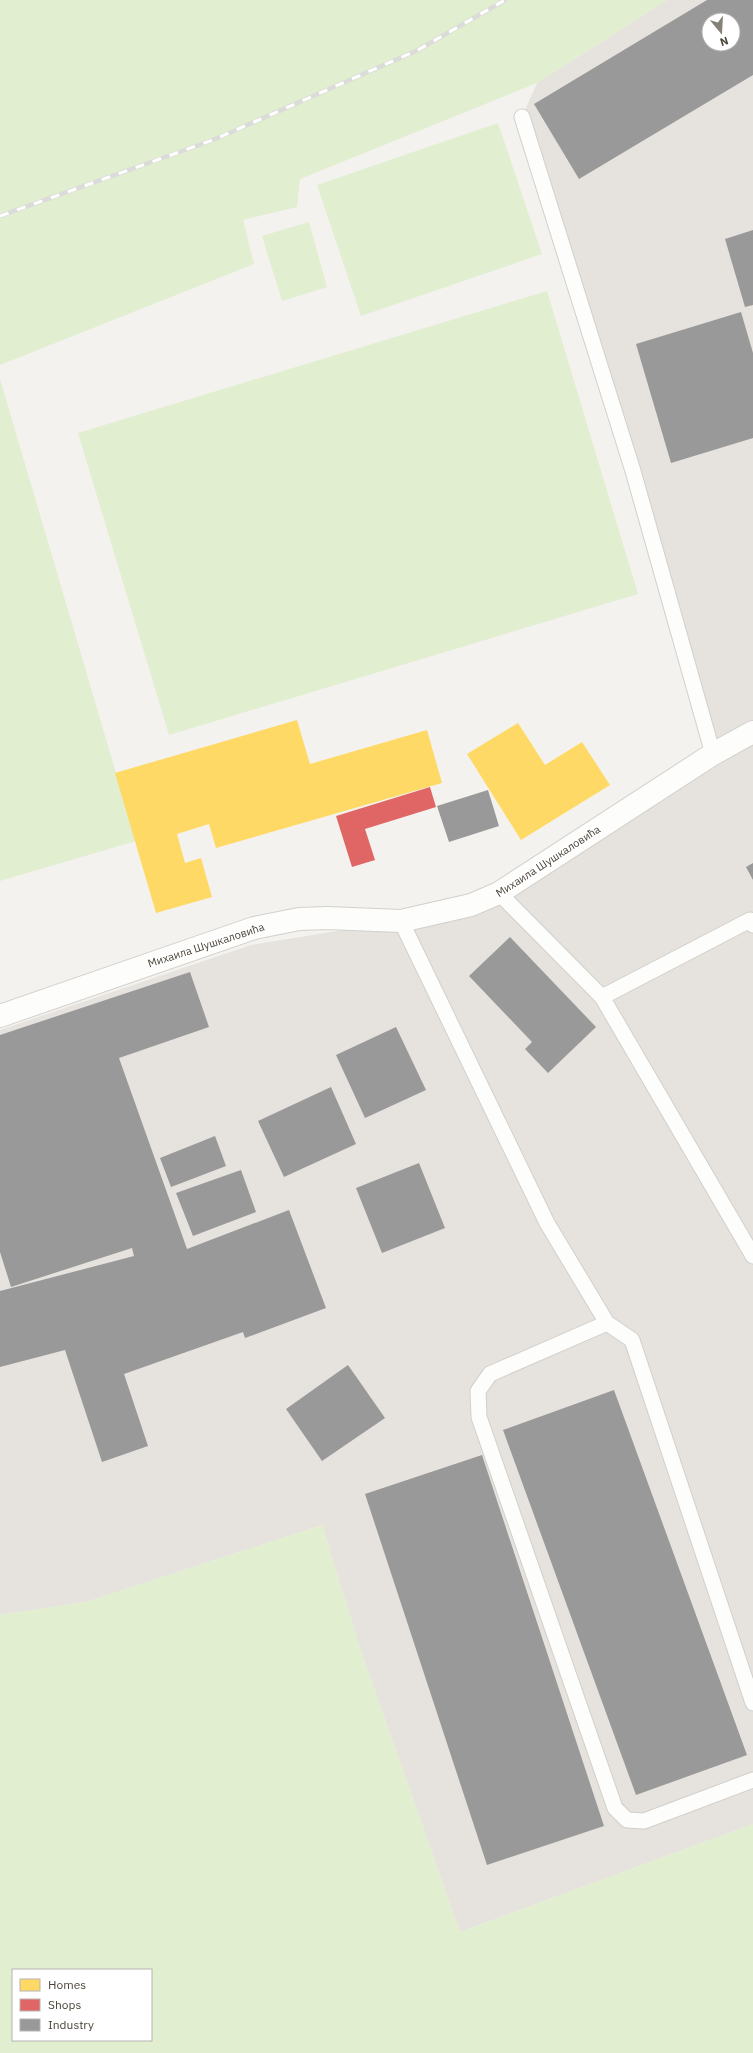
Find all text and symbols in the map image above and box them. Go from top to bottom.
north arrow [701,12,741,52]
text: N [718,34,730,49]
street label: Михаила Шушкаловића [493,822,603,900]
street label: Михаила Шушкаловића [146,919,266,970]
legend [12,1969,152,2041]
text: Homes [48,1977,86,1992]
text: Shops [48,1997,81,2012]
text: Industry [48,2017,94,2032]

